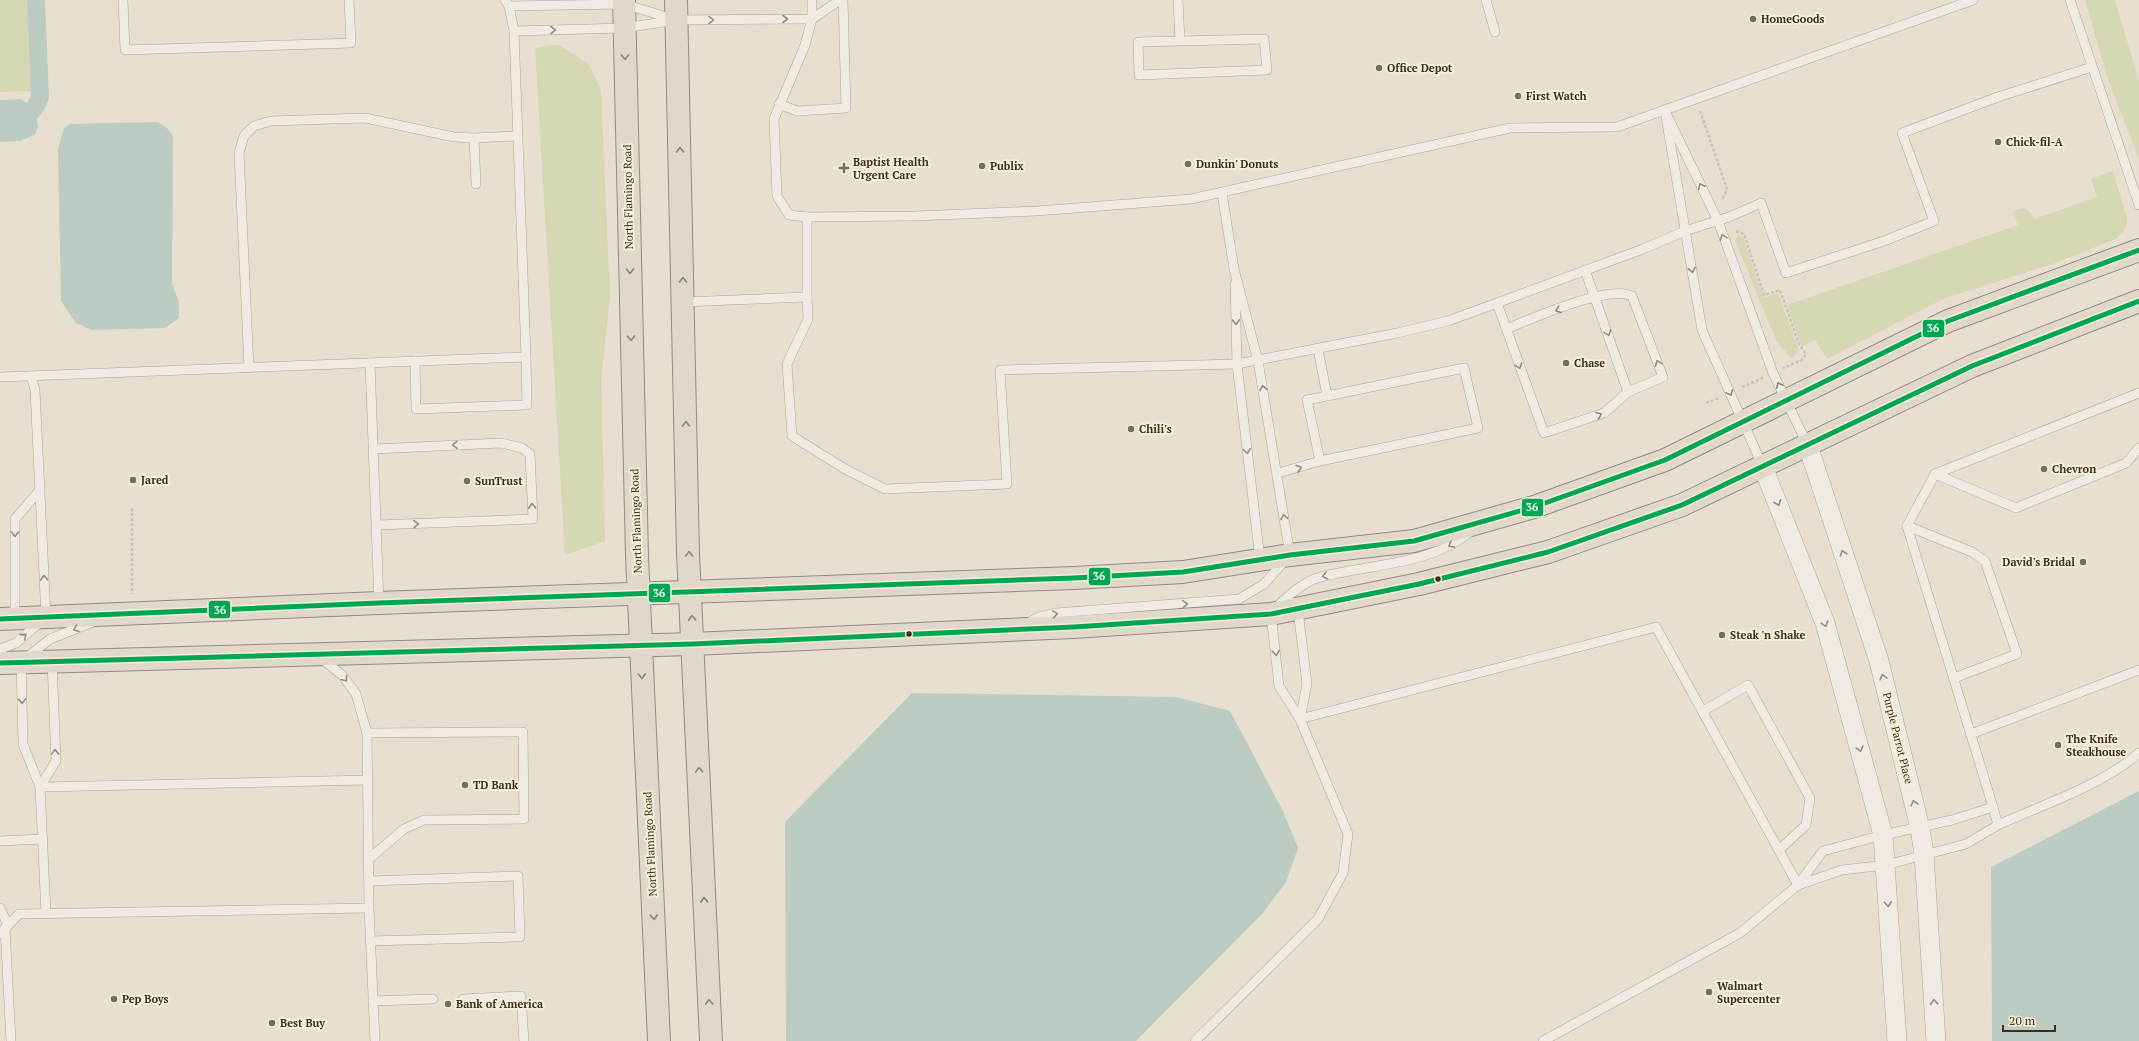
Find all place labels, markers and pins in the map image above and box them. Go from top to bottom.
place label: HomeGoods [1761,12,1825,26]
marker: HomeGoods [1748,14,1758,24]
place label: Office Depot [1387,61,1453,75]
marker: Office Depot [1374,63,1384,73]
place label: First Watch [1526,89,1587,103]
marker: First Watch [1513,91,1523,101]
place label: Chick-fil-A [2006,135,2064,149]
marker: Chick-fil-A [1993,137,2003,147]
place label: Baptist Health Urgent Care [853,155,929,182]
place label: Dunkin' Donuts [1196,157,1278,171]
place label: Publix [990,159,1025,173]
marker: Dunkin' Donuts [1183,159,1193,169]
marker: Publix [977,161,987,171]
marker: Baptist Health Urgent Care [838,162,850,174]
place label: Chase [1574,356,1605,370]
marker: Chase [1561,358,1571,368]
place label: Chili's [1139,422,1172,436]
marker: Chili's [1126,424,1136,434]
place label: Chevron [2052,462,2096,476]
marker: Chevron [2039,464,2049,474]
place label: Jared [141,473,169,487]
place label: SunTrust [475,474,523,488]
marker: Jared [128,475,138,485]
marker: SunTrust [462,476,472,486]
place label: David's Bridal [2002,555,2075,569]
marker: David's Bridal [2078,557,2088,567]
unlabelled marker [1433,574,1443,584]
place label: Steak 'n Shake [1730,628,1806,642]
unlabelled marker [904,629,914,639]
marker: Steak 'n Shake [1717,630,1727,640]
place label: The Knife Steakhouse [2066,732,2126,759]
marker: The Knife Steakhouse [2053,740,2063,750]
place label: TD Bank [473,778,519,792]
marker: TD Bank [460,780,470,790]
place label: Walmart Supercenter [1717,979,1781,1006]
marker: Walmart Supercenter [1704,987,1714,997]
place label: Pep Boys [122,992,169,1006]
marker: Pep Boys [109,994,119,1004]
place label: Bank of America [456,997,543,1011]
marker: Bank of America [443,999,453,1009]
place label: Best Buy [280,1016,325,1030]
marker: Best Buy [267,1018,277,1028]

